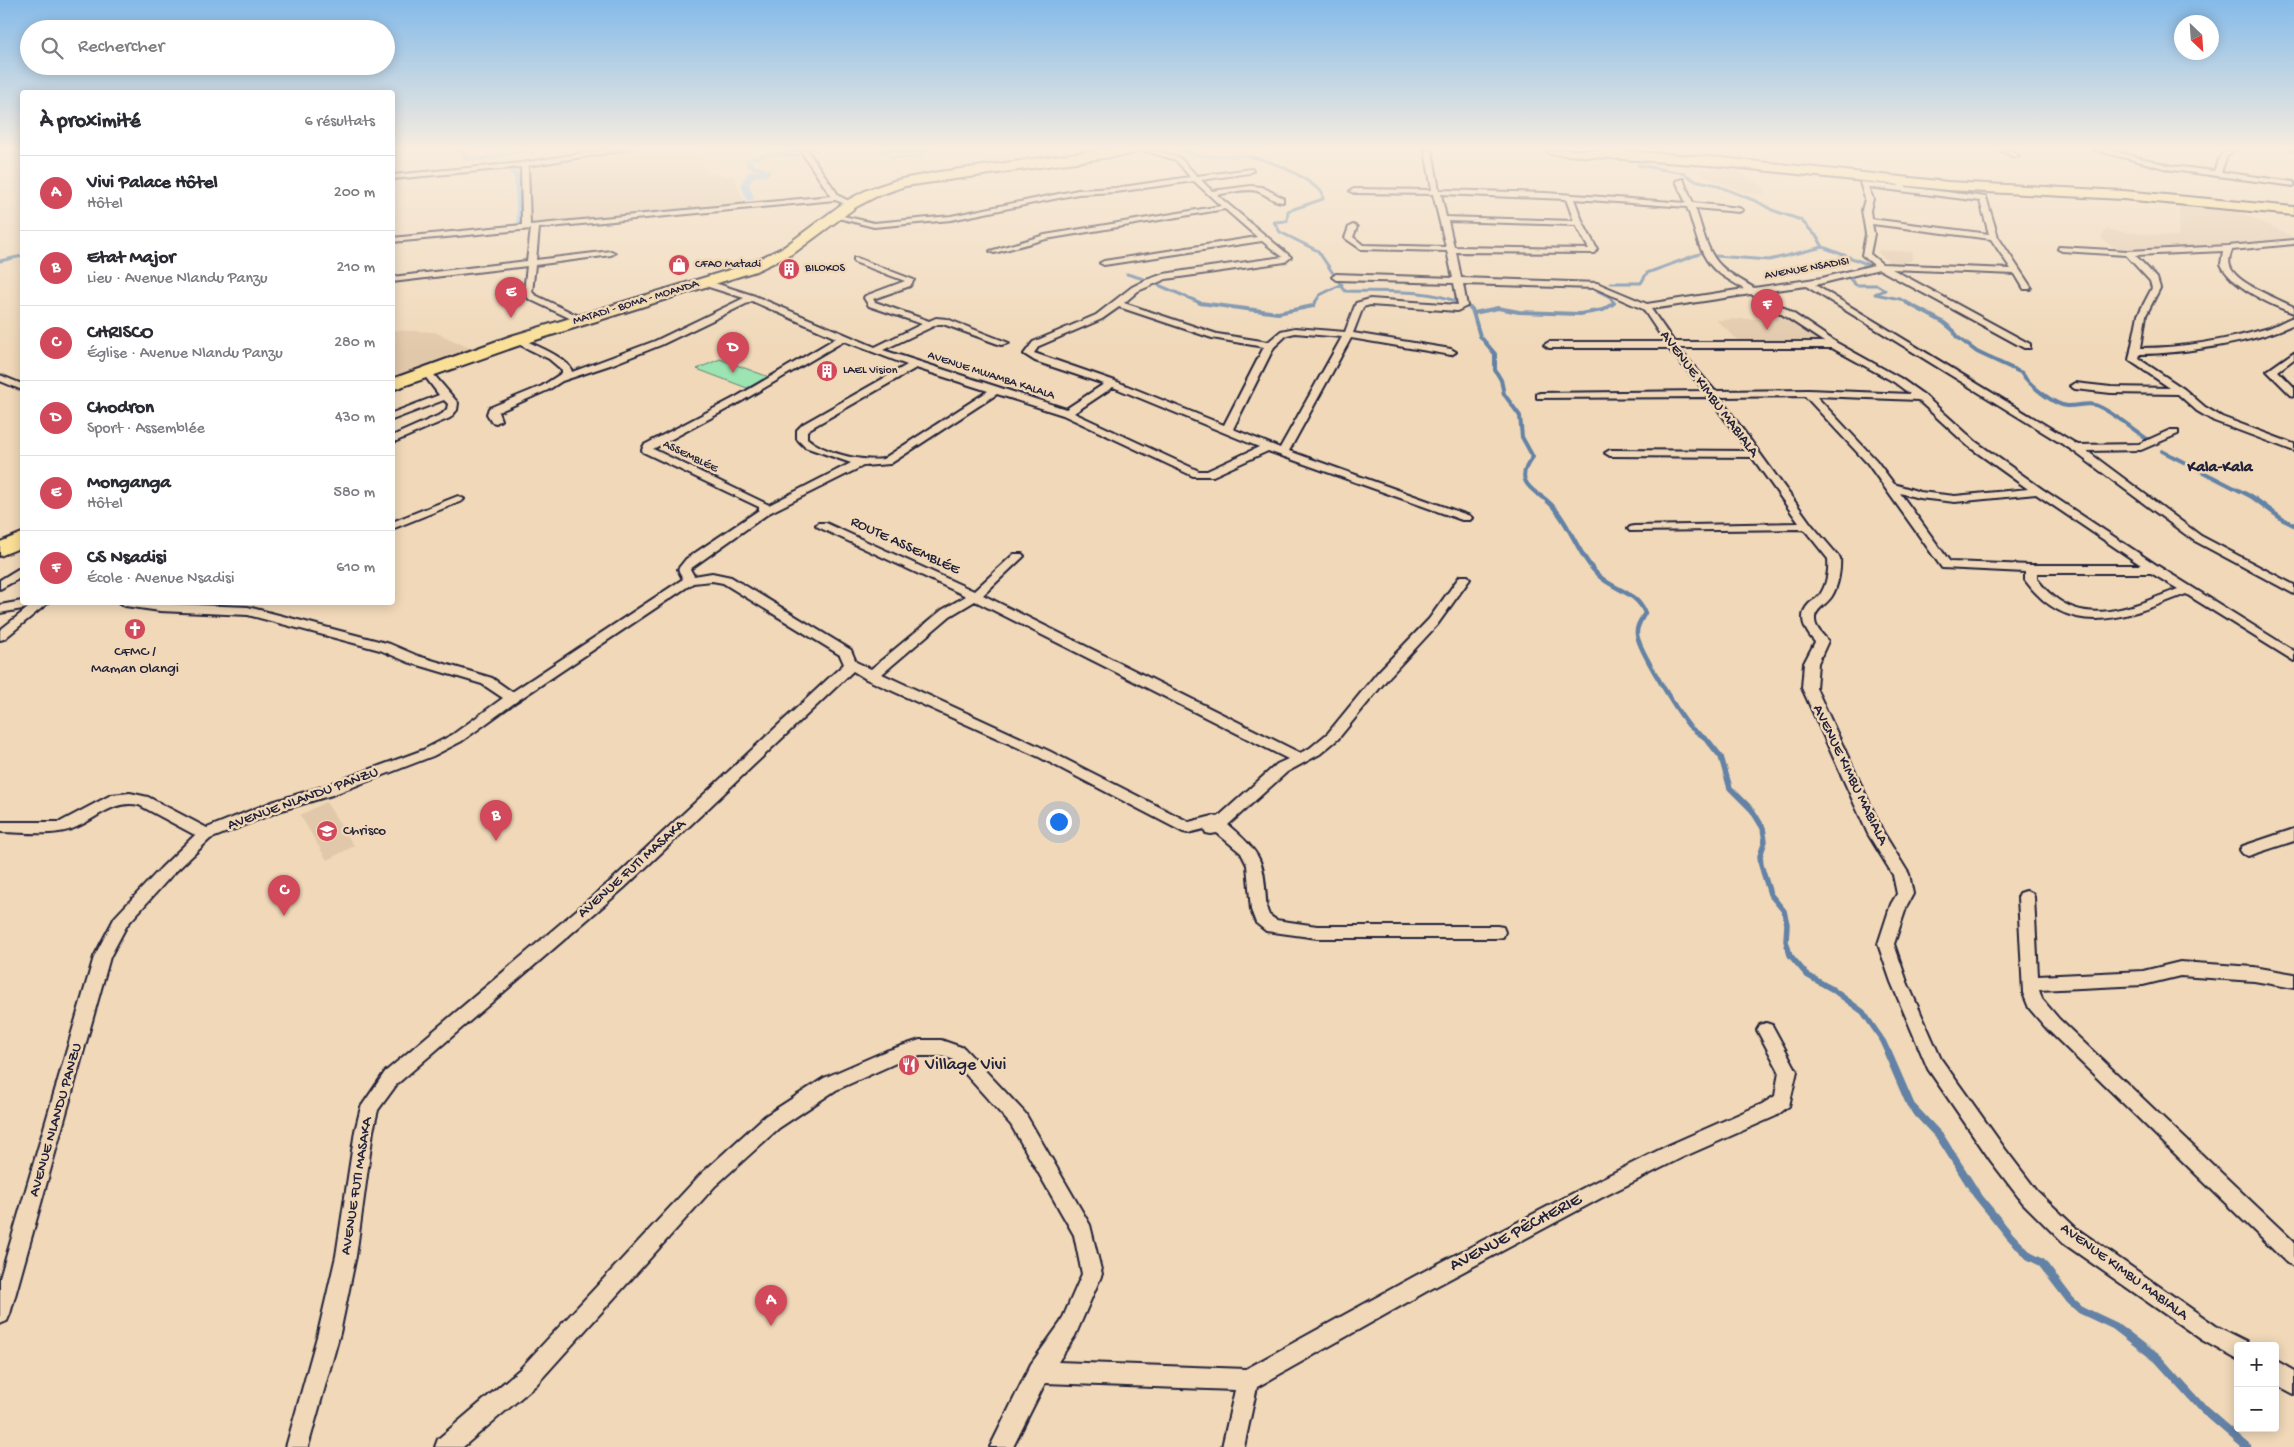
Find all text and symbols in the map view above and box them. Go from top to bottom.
north arrow [2174,15,2219,60]
search box [20,20,395,75]
icon: search [38,34,66,62]
text: Rechercher [78,36,164,59]
text: À proximité [40,110,141,135]
text: 6 résultats [304,113,375,132]
text: Vivi Palace Hôtel [87,172,218,195]
text: A [51,184,61,203]
text: 200 m [334,184,375,203]
text: Hôtel [87,195,123,214]
text: Etat Major [87,247,175,270]
shop icon: CFAO Matadi [667,253,691,277]
street label: AVENUE NSADISI [1763,255,1851,283]
building icon: BILOKOS [777,257,801,281]
place label: CFAO Matadi [695,258,761,272]
text: B [52,259,60,278]
text: 210 m [336,259,375,278]
place label: BILOKOS [804,262,845,276]
text: Lieu · Avenue Nlandu Panzu [87,270,268,289]
pin: E [495,277,527,318]
street label: MATADI - BOMA - MOANDA [571,277,701,329]
pin: F [1751,289,1783,330]
text: CHRISCO [87,322,153,345]
street label: AVENUE KIMBU MABIALA [1656,327,1763,462]
pin: D [717,332,749,373]
text: C [52,334,60,353]
text: 280 m [334,334,375,353]
text: Église · Avenue Nlandu Panzu [87,345,283,364]
street label: AVENUE MWAMBA KALALA [926,349,1057,403]
building icon: LAEL Vision [815,359,839,383]
place label: LAEL Vision [843,364,898,378]
text: Chodron [87,397,154,420]
text: D [51,409,61,428]
text: 430 m [335,409,375,428]
text: Sport · Assemblée [87,420,205,439]
street label: ASSEMBLÉE [660,438,720,477]
district label: Kala-Kala [2186,459,2254,478]
text: Monganga [87,472,171,495]
text: E [51,484,61,503]
text: 580 m [334,484,375,503]
text: Hôtel [87,495,123,514]
street label: ROUTE ASSEMBLÉE [847,513,963,579]
text: CS Nsadisi [87,547,167,570]
text: F [52,559,60,578]
text: 610 m [336,559,375,578]
text: École · Avenue Nsadisi [87,570,234,589]
church icon: CFMC / Maman Olangi [123,617,147,641]
place label: CFMC / Maman Olangi [91,643,179,678]
street label: AVENUE KIMBU MABIALA [1808,702,1892,849]
street label: AVENUE NLANDU PANZU [225,763,381,835]
pin: B [480,800,512,841]
your location [1046,809,1072,835]
street label: AVENUE FUTI MASAKA [574,815,691,922]
school or university icon: Chrisco [315,819,339,843]
place label: Chrisco [343,822,386,840]
pin: C [268,875,300,916]
street label: AVENUE NLANDU PANZU [25,1041,87,1199]
restaurant icon: Village Vivi [897,1053,921,1077]
place label: Village Vivi [924,1055,1006,1076]
street label: AVENUE FUTI MASAKA [337,1115,377,1256]
street label: AVENUE PÊCHERIE [1446,1189,1586,1277]
street label: AVENUE KIMBU MABIALA [2057,1220,2192,1325]
pin: A [755,1285,787,1326]
map controls [2234,1342,2279,1432]
button: + [2234,1342,2279,1387]
button: − [2234,1387,2279,1432]

